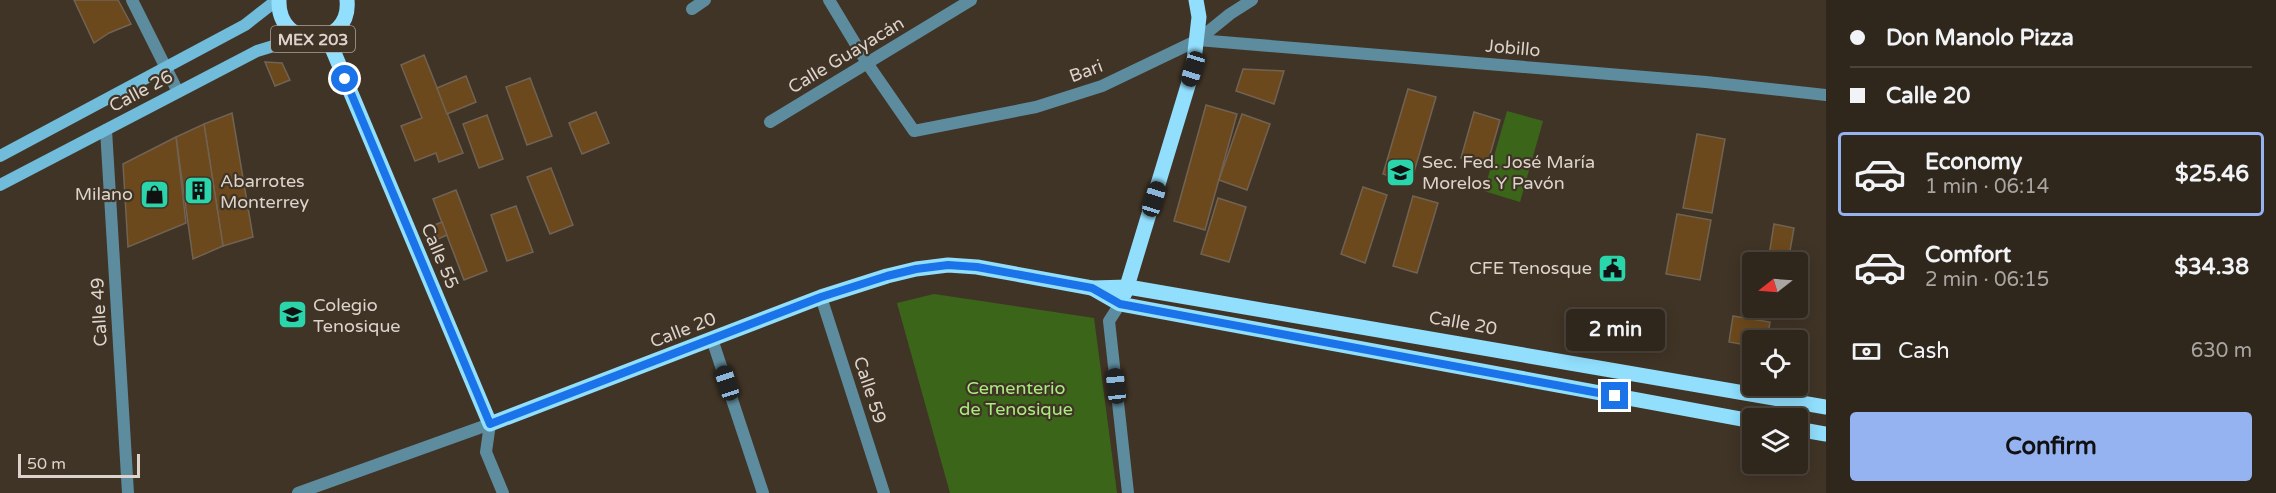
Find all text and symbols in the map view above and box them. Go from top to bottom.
street label: Calle Guayacán [784,12,908,98]
text: Don Manolo Pizza [1886,25,2074,51]
road number: MEX 203 [271,26,355,52]
street label: Jobillo [1485,35,1541,61]
car [1179,49,1207,89]
street label: Bari [1066,55,1106,87]
street label: Calle 26 [105,65,177,117]
route start [331,65,358,92]
text: Calle 20 [1886,83,1970,109]
icon: car [1853,147,1907,201]
text: Economy [1925,149,2022,175]
place label: Sec. Fed. José María Morelos Y Pavón [1422,151,1595,194]
school or university icon: Sec. Fed. José María Morelos Y Pavón [1385,156,1417,188]
text: $25.46 [2175,161,2249,187]
place label: Abarrotes Monterrey [220,170,309,213]
building icon: Abarrotes Monterrey [183,175,215,207]
text: 1 min · 06:14 [1925,175,2049,199]
shop icon: Milano [138,178,170,210]
car [1140,179,1168,219]
place label: Milano [75,183,133,205]
street label: Calle 55 [416,220,464,292]
icon: car [1853,240,1907,294]
text: Comfort [1925,242,2011,268]
public building icon: CFE Tenosque [1597,252,1629,284]
north arrow [1742,252,1808,318]
map controls [1742,252,1808,474]
text: $34.38 [2174,254,2249,280]
place label: CFE Tenosque [1469,257,1592,279]
text: 2 min · 06:15 [1925,268,2049,292]
street label: Calle 49 [86,277,112,347]
place label: Colegio Tenosique [313,294,401,337]
school or university icon: Colegio Tenosique [276,299,308,331]
street label: Calle 20 [1427,306,1499,340]
street label: Calle 20 [647,307,719,353]
callout: 2 min [1566,309,1664,351]
text: 2 min [1589,318,1642,342]
button: locate [1742,330,1808,396]
icon: cash [1850,335,1883,368]
text: Cash [1898,338,1950,364]
text: 630 m [2191,339,2252,363]
street label: Calle 59 [849,354,891,426]
car [713,363,741,403]
car [1105,367,1127,405]
park label: Cementerio de Tenosique [959,377,1073,420]
route end [1601,382,1628,409]
button: layers [1742,408,1808,474]
button: Confirm [1850,412,2252,481]
scale bar [18,451,140,478]
text: 50 m [27,454,66,474]

